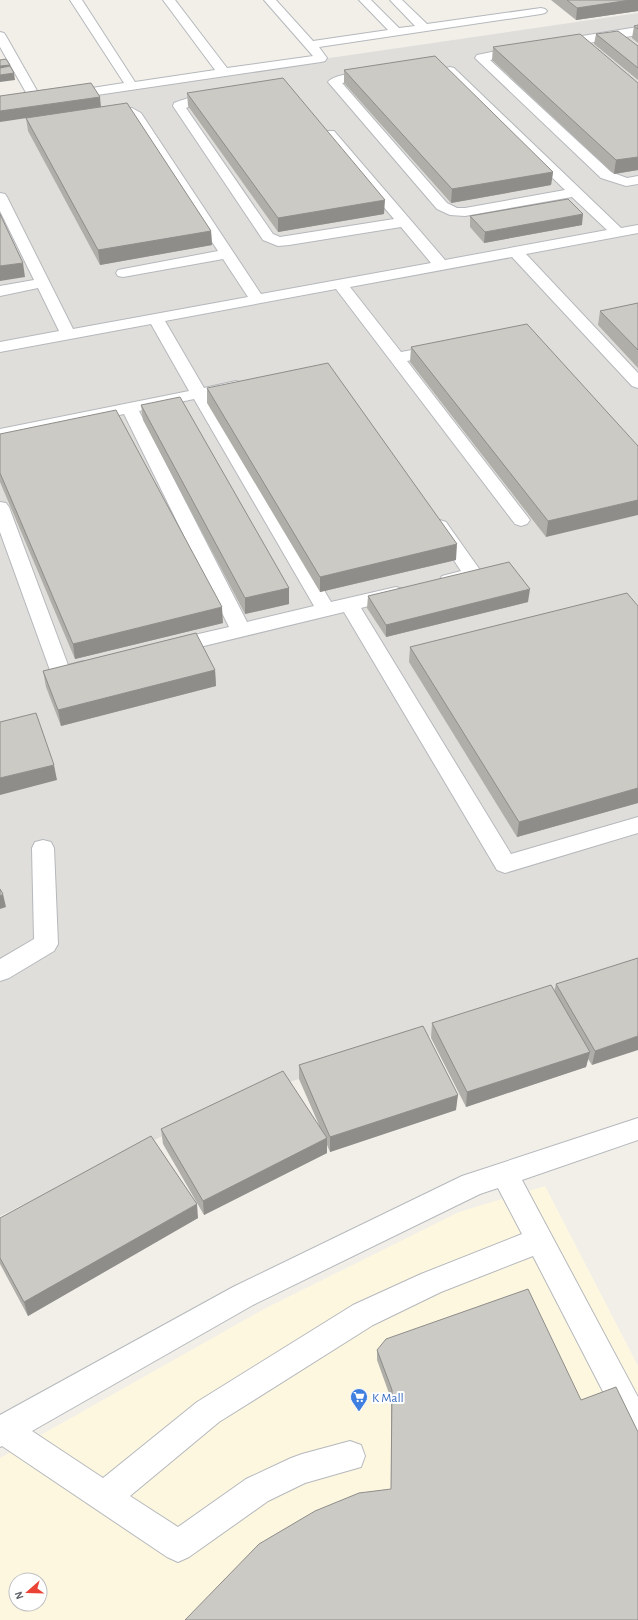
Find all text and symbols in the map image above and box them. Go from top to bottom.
supermarket icon: K Mall [349,1387,369,1412]
place label: K Mall [372,1392,404,1405]
north arrow [8,1572,48,1612]
text: N [13,1590,26,1601]

